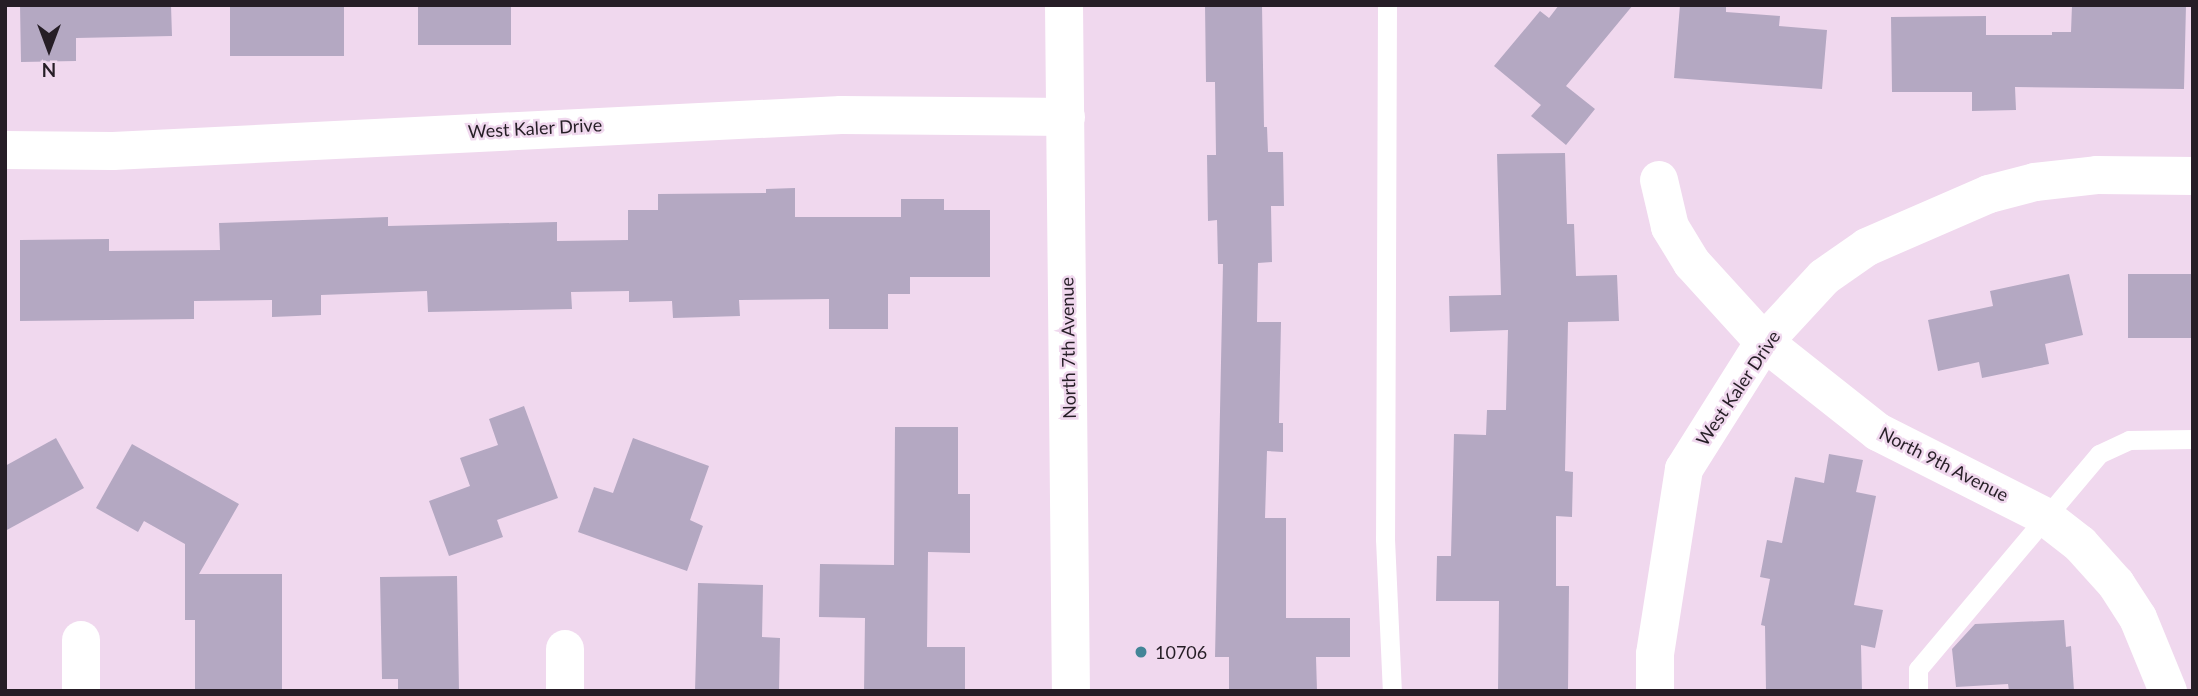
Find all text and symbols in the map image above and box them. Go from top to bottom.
north arrow [14,14,84,84]
text: N [42,59,56,82]
street label: West Kaler Drive [467,114,603,142]
street label: North 7th Avenue [1056,277,1080,419]
street label: West Kaler Drive [1691,326,1785,450]
street label: North 9th Avenue [1876,422,2012,506]
place label: 10706 [1155,641,1207,663]
marker: 10706 [1133,644,1149,660]

